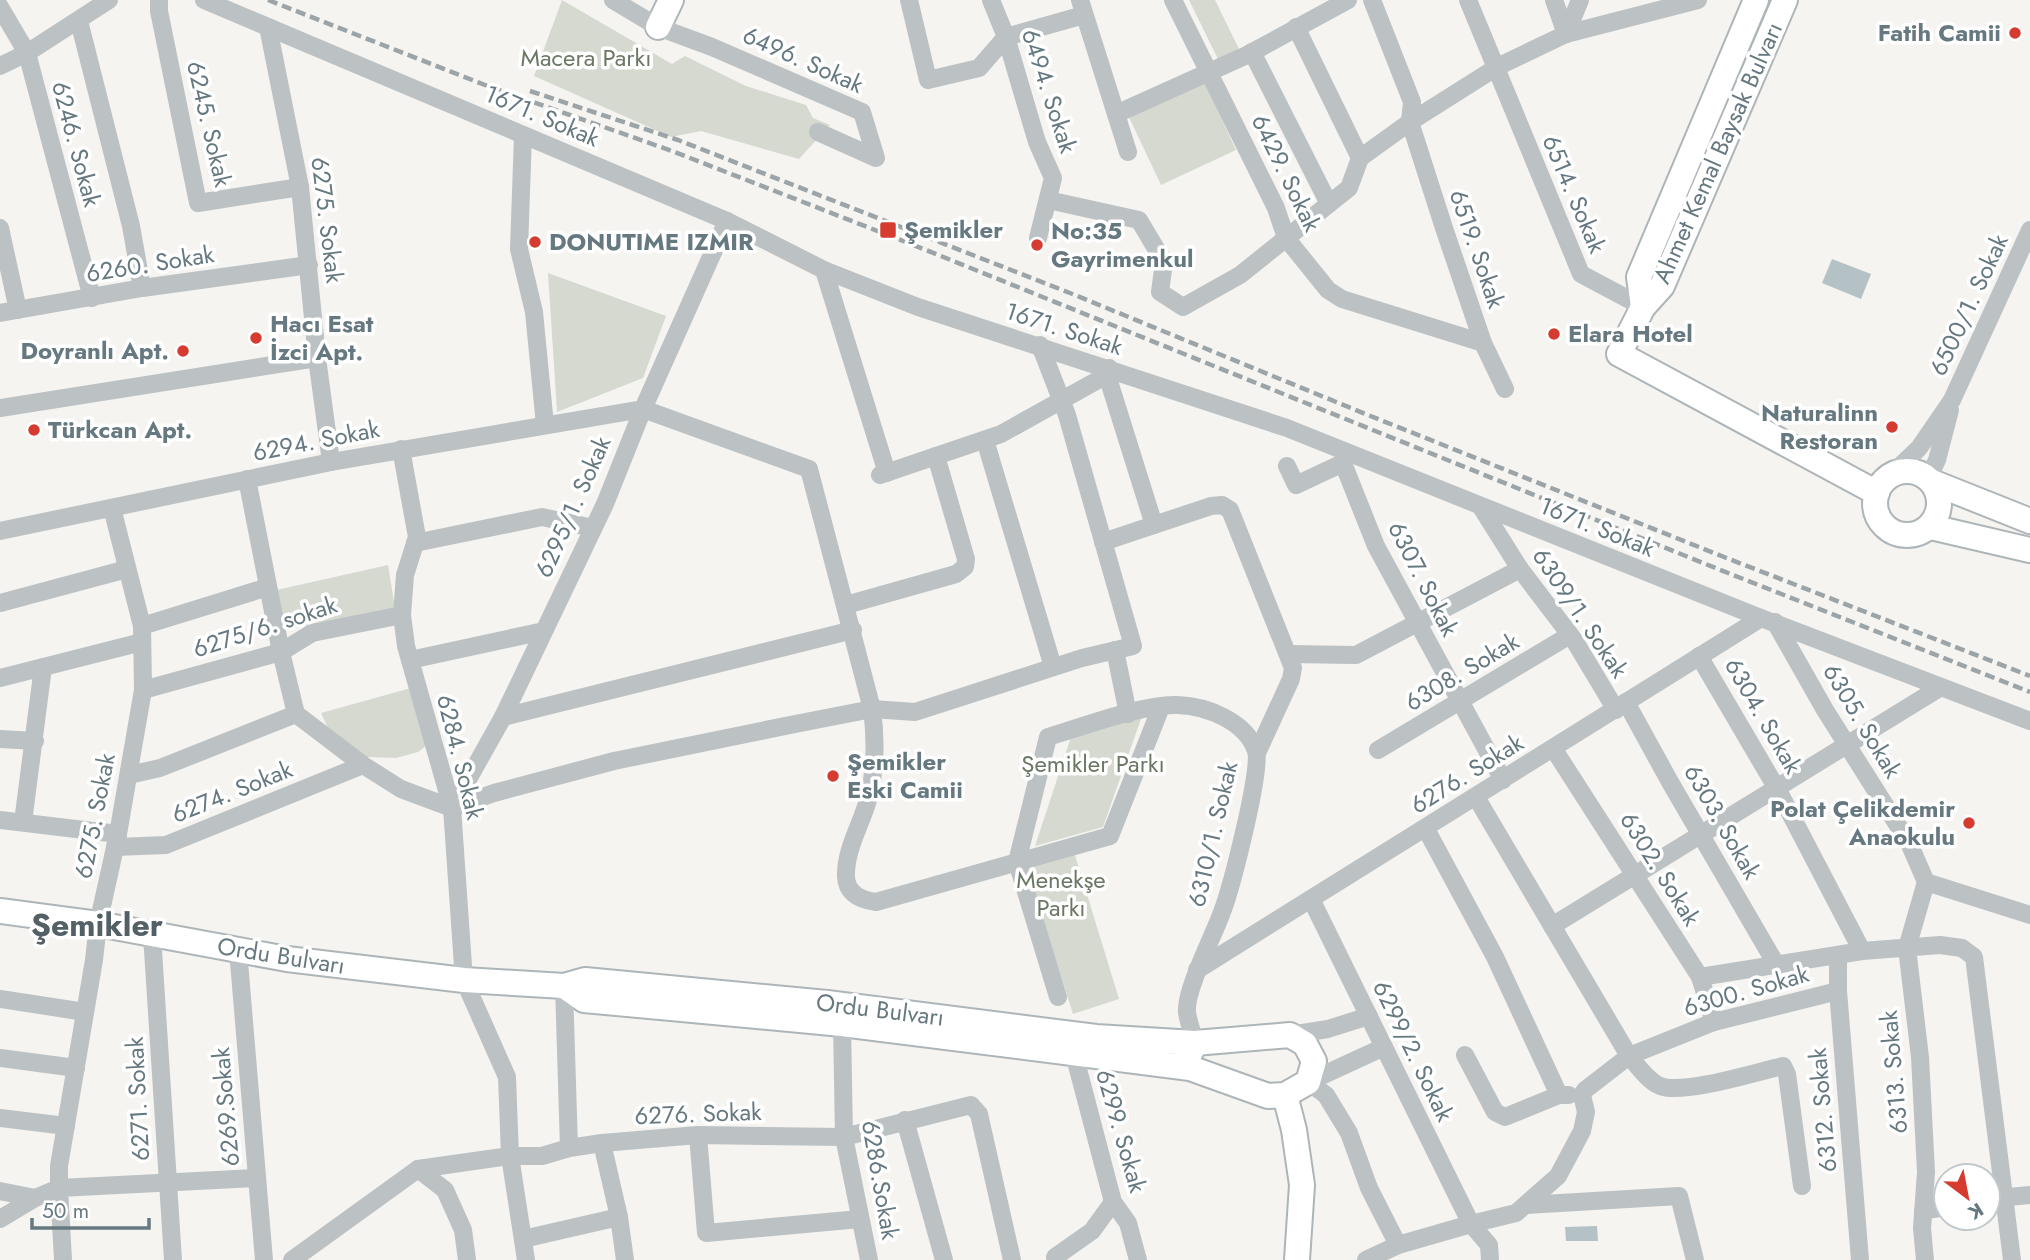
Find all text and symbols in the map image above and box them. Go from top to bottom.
place label: Fatih Camii [1878,15,2001,50]
street label: Ahmet Kemal Baysak Bulvarı [1644,16,1791,289]
street label: 6496. Sokak [737,17,870,102]
street label: 6494. Sokak [1013,24,1086,158]
marker: Fatih Camii [2007,25,2023,41]
park label: Macera Parkı [521,40,651,75]
street label: 6245. Sokak [178,57,241,191]
street label: 1671. Sokak [480,76,605,156]
street label: 6246. Sokak [43,77,110,211]
street label: 6429. Sokak [1243,108,1330,238]
street label: 6514. Sokak [1534,129,1615,259]
street label: 6275. Sokak [302,155,353,286]
street label: 6519. Sokak [1441,185,1514,313]
place label: Şemikler [904,212,1003,247]
place label: No:35 Gayrimenkul [1051,213,1193,276]
marker: Şemikler [878,220,898,240]
place label: DONUTIME IZMIR [549,224,754,259]
street label: 6500/1. Sokak [1920,228,2017,381]
marker: DONUTIME IZMIR [527,234,543,250]
street label: 6260. Sokak [83,236,217,291]
marker: No:35 Gayrimenkul [1029,237,1045,253]
street label: 1671. Sokak [1001,293,1128,364]
place label: Hacı Esat İzci Apt. [270,306,374,369]
place label: Elara Hotel [1568,316,1693,351]
marker: Elara Hotel [1546,326,1562,342]
marker: Hacı Esat İzci Apt. [248,330,264,346]
place label: Doyranlı Apt. [20,333,169,368]
marker: Doyranlı Apt. [175,343,191,359]
place label: Naturalinn Restoran [1761,395,1878,458]
street label: 6294. Sokak [249,411,383,470]
place label: Türkcan Apt. [48,412,192,447]
marker: Naturalinn Restoran [1884,419,1900,435]
marker: Türkcan Apt. [26,422,42,438]
street label: 6295/1. Sokak [526,430,619,583]
street label: 1671. Sokak [1534,488,1660,566]
street label: 6307. Sokak [1380,515,1468,643]
street label: 6309/1. Sokak [1524,541,1637,685]
street label: 6275/6. sokak [188,587,342,666]
street label: 6308. Sokak [1398,624,1526,719]
street label: 6304. Sokak [1716,651,1811,781]
street label: 6305. Sokak [1814,657,1911,785]
street label: 6284. Sokak [428,691,493,824]
street label: 6276. Sokak [1404,725,1530,822]
place label: Şemikler Eski Camii [847,744,963,807]
park label: Şemikler Parkı [1021,746,1165,781]
street label: 6275. Sokak [65,750,124,882]
street label: 6274. Sokak [166,751,298,832]
street label: 6310/1. Sokak [1179,757,1246,910]
street label: 6303. Sokak [1675,758,1770,886]
marker: Şemikler Eski Camii [825,768,841,784]
place label: Polat Çelikdemir Anaokulu [1770,791,1955,854]
street label: 6302. Sokak [1612,805,1709,933]
marker: Polat Çelikdemir Anaokulu [1961,815,1977,831]
park label: Menekşe Parkı [1016,862,1106,925]
district label: Şemikler [31,902,163,948]
street label: Ordu Bulvarı [215,928,347,983]
street label: 6300. Sokak [1679,956,1813,1025]
street label: 6299/2. Sokak [1364,974,1463,1128]
street label: Ordu Bulvarı [814,984,946,1035]
street label: 6313. Sokak [1871,1008,1916,1135]
street label: 6271. Sokak [117,1036,158,1162]
street label: 6269.Sokak [203,1046,248,1168]
street label: 6312. Sokak [1800,1046,1845,1174]
street label: 6299. Sokak [1087,1065,1156,1197]
street label: 6276. Sokak [634,1094,763,1133]
street label: 6286.Sokak [853,1118,908,1243]
north arrow [1932,1162,2002,1232]
scale bar [32,1186,149,1230]
text: 50 m [42,1196,89,1226]
text: K [1962,1196,1989,1226]

